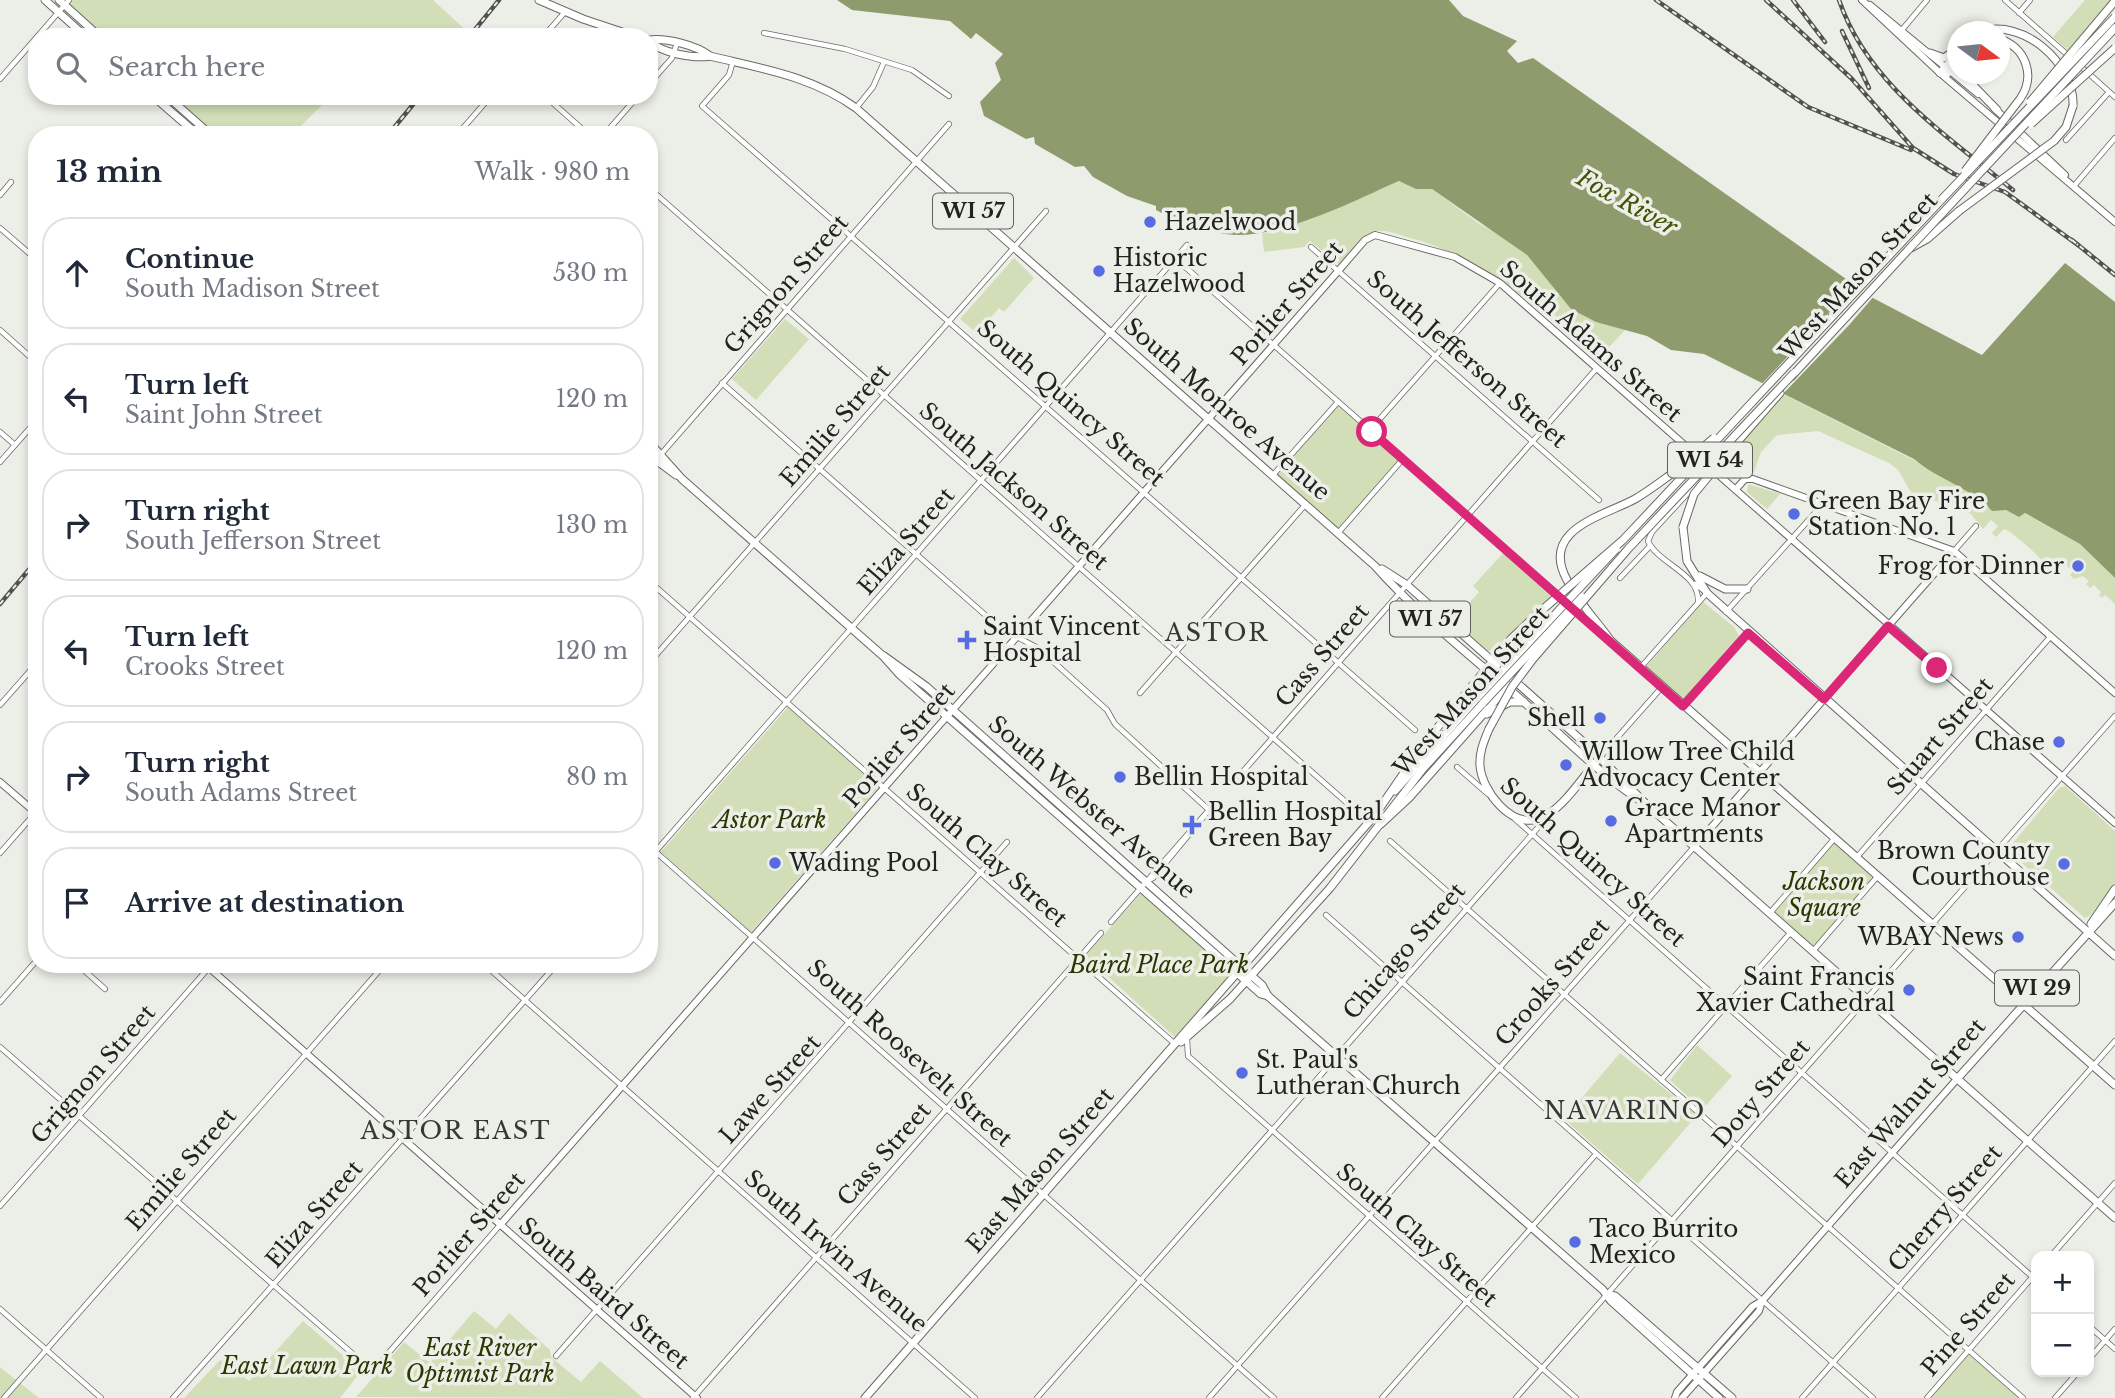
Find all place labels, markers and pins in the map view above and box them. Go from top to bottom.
place label: Hazelwood [1164,208,1296,236]
marker: Hazelwood [1142,214,1158,230]
place label: Historic Hazelwood [1113,244,1245,298]
marker: Historic Hazelwood [1091,263,1107,279]
place label: Green Bay Fire Station No. 1 [1808,487,1985,541]
marker: Green Bay Fire Station No. 1 [1786,506,1802,522]
place label: Frog for Dinner [1878,552,2064,580]
marker: Frog for Dinner [2070,558,2086,574]
place label: Saint Vincent Hospital [983,613,1140,667]
marker: Saint Vincent Hospital [957,630,977,650]
place label: Shell [1527,704,1586,732]
marker: Shell [1592,710,1608,726]
place label: Chase [1974,728,2045,756]
marker: Chase [2051,734,2067,750]
place label: Willow Tree Child Advocacy Center [1579,738,1795,792]
marker: Willow Tree Child Advocacy Center [1558,757,1574,773]
place label: Bellin Hospital [1134,763,1309,791]
marker: Bellin Hospital [1112,769,1128,785]
place label: Grace Manor Apartments [1624,794,1781,848]
place label: Bellin Hospital Green Bay [1208,798,1383,852]
marker: Grace Manor Apartments [1603,813,1619,829]
marker: Bellin Hospital Green Bay [1182,815,1202,835]
place label: Brown County Courthouse [1877,837,2050,891]
place label: Wading Pool [788,849,939,877]
marker: Wading Pool [767,855,783,871]
marker: Brown County Courthouse [2056,856,2072,872]
place label: WBAY News [1857,923,2004,951]
marker: WBAY News [2010,929,2026,945]
place label: Saint Francis Xavier Cathedral [1696,963,1895,1017]
marker: Saint Francis Xavier Cathedral [1901,982,1917,998]
place label: St. Paul's Lutheran Church [1256,1046,1461,1100]
marker: St. Paul's Lutheran Church [1234,1065,1250,1081]
place label: Taco Burrito Mexico [1589,1215,1738,1269]
marker: Taco Burrito Mexico [1567,1234,1583,1250]

